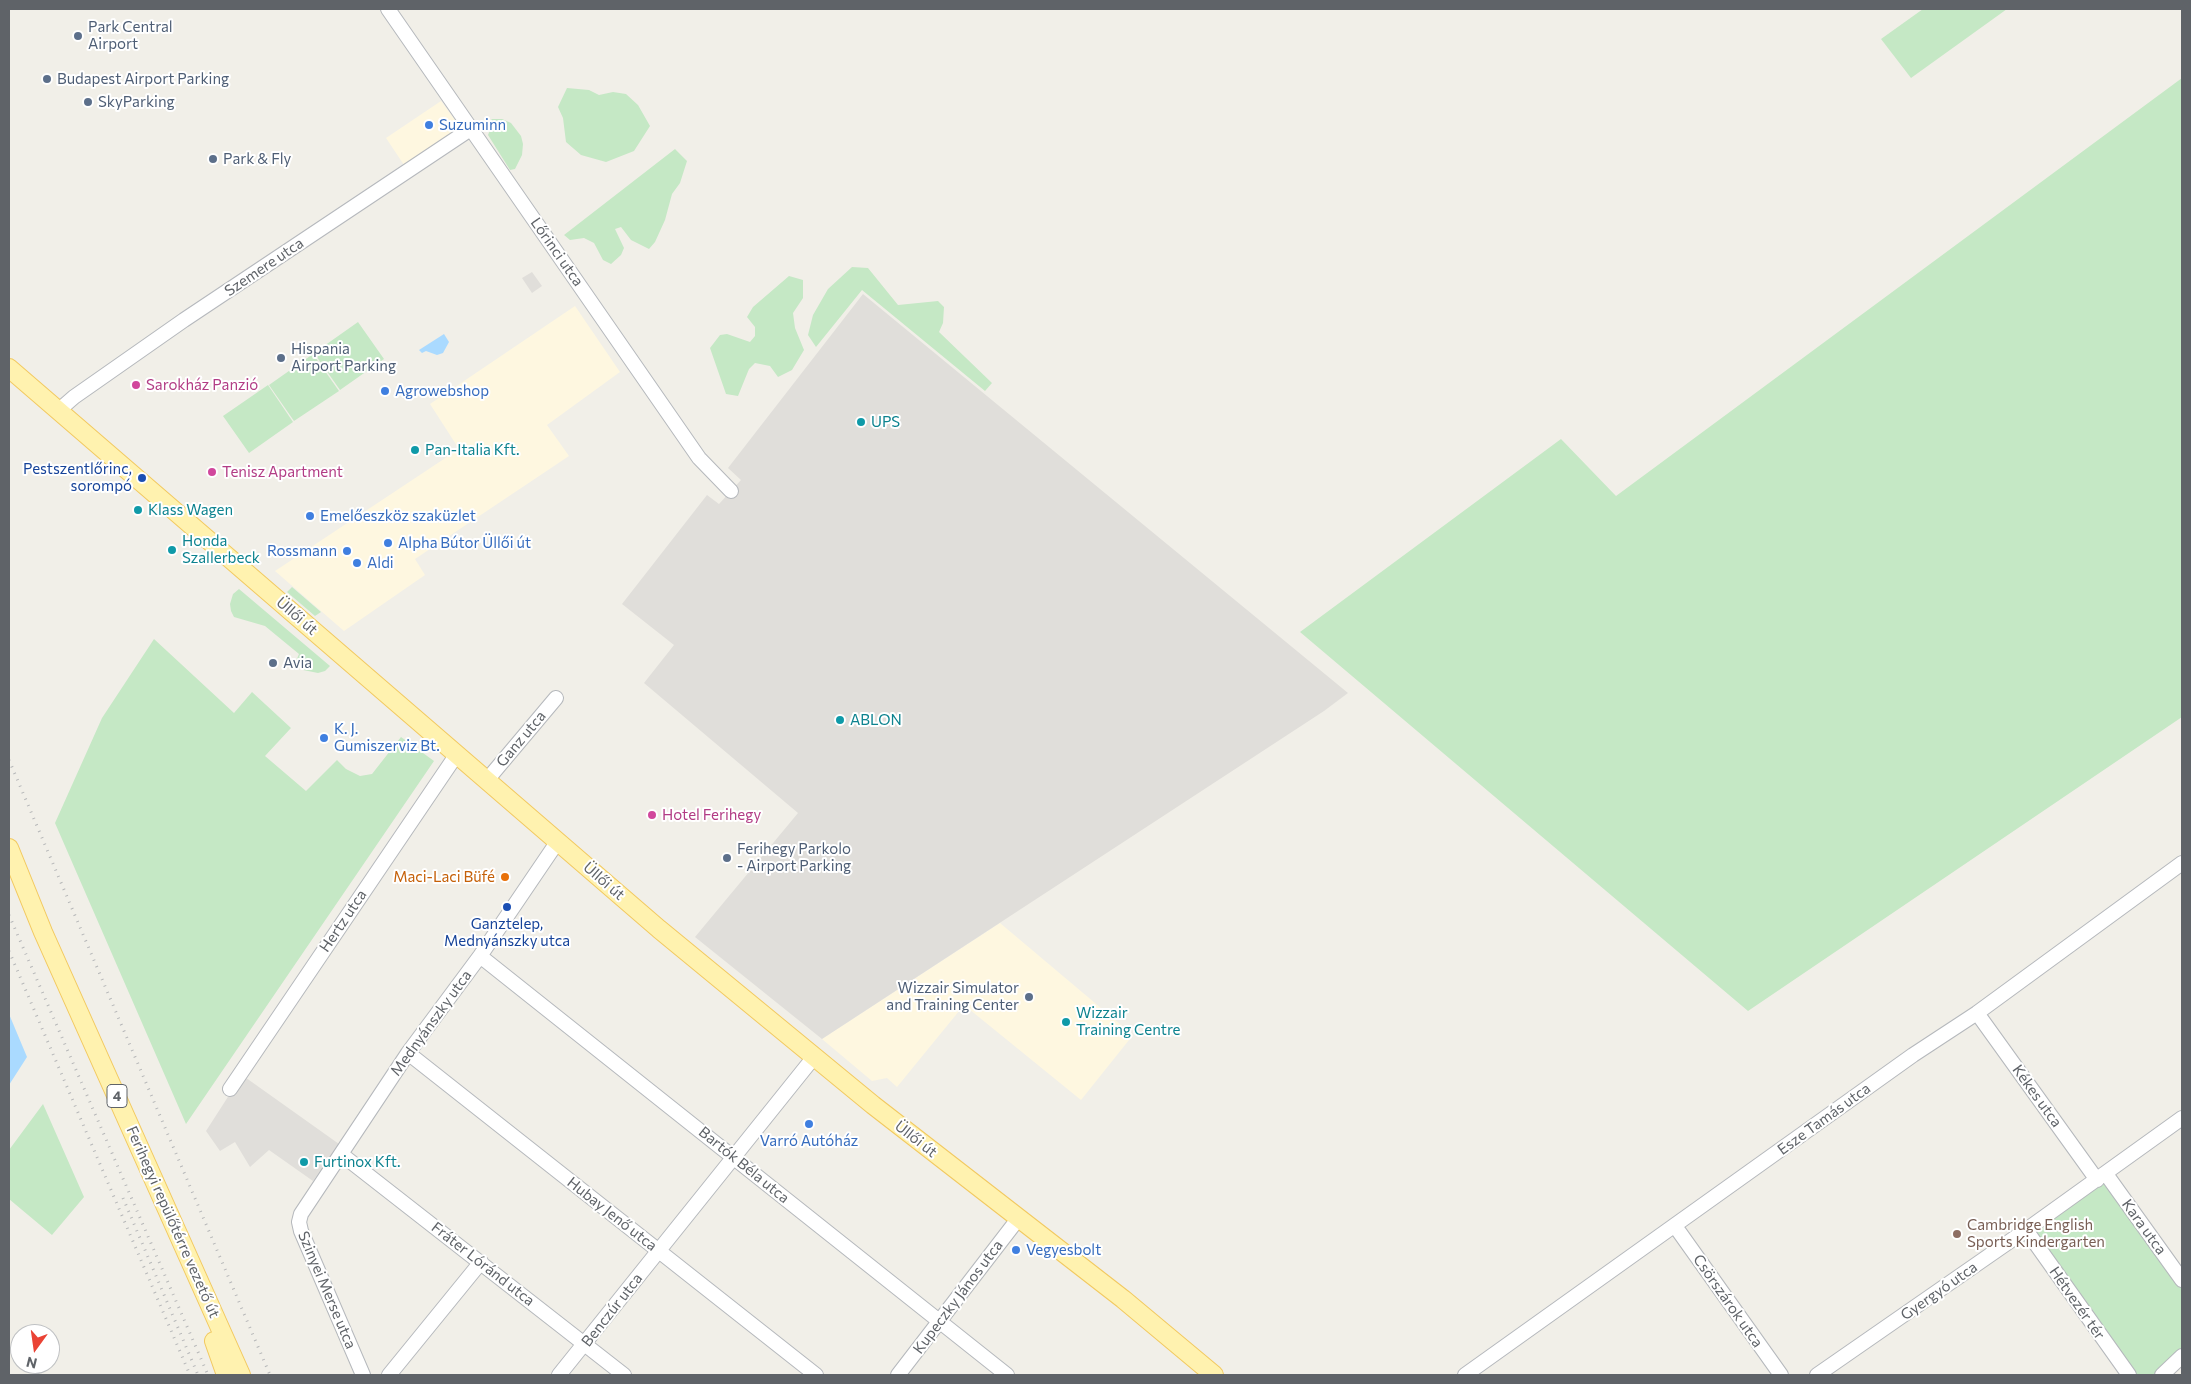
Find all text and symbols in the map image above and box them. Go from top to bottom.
place label: Park Central Airport [88,18,173,53]
marker: Park Central Airport [72,30,84,42]
place label: Budapest Airport Parking [57,70,229,88]
marker: Budapest Airport Parking [41,73,53,85]
place label: SkyParking [98,93,175,111]
marker: SkyParking [82,96,94,108]
place label: Suzuminn [439,116,506,134]
marker: Suzuminn [423,119,435,131]
place label: Park & Fly [223,150,291,168]
marker: Park & Fly [207,153,219,165]
street label: Lőrinci utca [527,214,587,290]
street label: Szemere utca [221,234,307,300]
place label: Hispania Airport Parking [291,340,396,375]
marker: Hispania Airport Parking [275,352,287,364]
place label: Sarokház Panzió [146,376,258,394]
marker: Sarokház Panzió [130,379,142,391]
place label: Agrowebshop [395,382,489,400]
marker: Agrowebshop [379,385,391,397]
place label: UPS [871,413,900,431]
marker: UPS [855,416,867,428]
place label: Pan-Italia Kft. [425,441,519,459]
marker: Pan-Italia Kft. [409,444,421,456]
place label: Pestszentlőrinc, sorompó [23,460,132,495]
place label: Tenisz Apartment [222,463,343,481]
marker: Tenisz Apartment [206,466,218,478]
marker: Pestszentlőrinc, sorompó [136,472,148,484]
place label: Klass Wagen [148,501,233,519]
marker: Klass Wagen [132,504,144,516]
place label: Emelőeszköz szaküzlet [320,507,476,525]
marker: Emelőeszköz szaküzlet [304,510,316,522]
place label: Honda Szallerbeck [182,532,260,567]
place label: Alpha Bútor Üllői út [398,534,531,552]
marker: Alpha Bútor Üllői út [382,537,394,549]
place label: Rossmann [267,542,337,560]
marker: Honda Szallerbeck [166,544,178,556]
marker: Rossmann [341,545,353,557]
place label: Aldi [367,554,394,572]
marker: Aldi [351,557,363,569]
street label: Üllői út [273,593,321,639]
place label: Avia [283,654,312,672]
marker: Avia [267,657,279,669]
street label: Ganz utca [492,707,550,771]
place label: ABLON [850,711,902,729]
marker: ABLON [834,714,846,726]
place label: K. J. Gumiszerviz Bt. [334,720,440,755]
marker: K. J. Gumiszerviz Bt. [318,732,330,744]
place label: Hotel Ferihegy [662,806,761,824]
marker: Hotel Ferihegy [646,809,658,821]
place label: Ferihegy Parkolo - Airport Parking [737,840,851,875]
marker: Ferihegy Parkolo - Airport Parking [721,852,733,864]
street label: Üllői út [580,858,628,904]
place label: Maci-Laci Büfé [393,868,495,886]
marker: Maci-Laci Büfé [499,871,511,883]
street label: Hertz utca [316,886,370,956]
marker: Ganztelep, Mednyánszky utca [501,901,513,913]
place label: Ganztelep, Mednyánszky utca [444,915,570,950]
street label: Mednyánszky utca [387,967,475,1079]
place label: Wizzair Simulator and Training Center [886,979,1019,1014]
marker: Wizzair Simulator and Training Center [1023,991,1035,1003]
place label: Wizzair Training Centre [1076,1004,1181,1039]
marker: Wizzair Training Centre [1060,1016,1072,1028]
street label: Kékes utca [2008,1061,2066,1131]
street label: Esze Tamás utca [1774,1079,1874,1159]
road number: 4 [107,1084,127,1108]
street label: Üllői út [891,1117,941,1161]
marker: Varró Autóház [803,1118,815,1130]
street label: Ferihegyi repülőtérre vezető út [122,1123,224,1321]
street label: Bartók Béla utca [695,1123,793,1207]
place label: Varró Autóház [760,1132,858,1150]
place label: Furtinox Kft. [314,1153,401,1171]
marker: Furtinox Kft. [298,1156,310,1168]
street label: Hubay Jenő utca [563,1173,661,1255]
street label: Kara utca [2118,1196,2170,1258]
place label: Cambridge English Sports Kindergarten [1967,1216,2105,1251]
street label: Fráter Lóránd utca [428,1218,538,1310]
marker: Cambridge English Sports Kindergarten [1951,1228,1963,1240]
street label: Szinyei Merse utca [294,1229,360,1351]
street label: Kupeczky János utca [909,1237,1007,1357]
place label: Vegyesbolt [1026,1241,1101,1259]
marker: Vegyesbolt [1010,1244,1022,1256]
street label: Csörszárok utca [1689,1251,1767,1351]
street label: Gyergyó utca [1897,1258,1981,1324]
street label: Hétvezér tér [2045,1263,2109,1343]
street label: Benczúr utca [578,1270,646,1350]
north arrow [10,1324,60,1374]
text: N [24,1354,39,1373]

